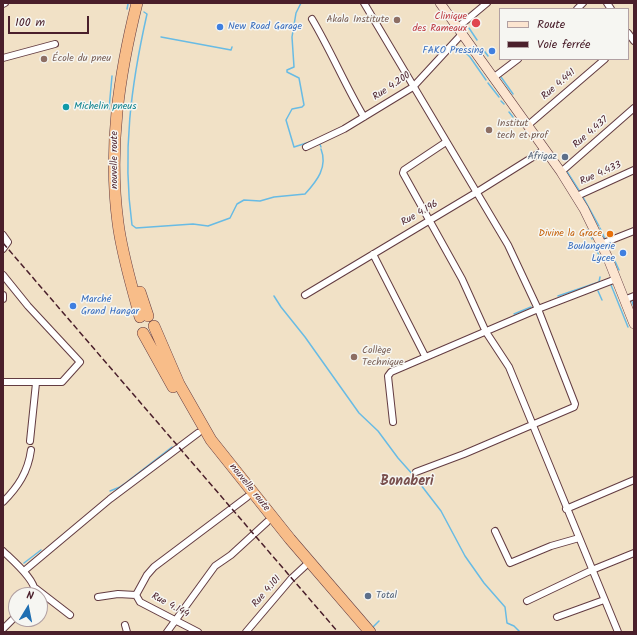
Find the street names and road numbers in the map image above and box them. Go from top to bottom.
street label: Rue 4.441 [540,67,578,103]
street label: Rue 4.200 [371,70,413,104]
street label: Rue 4.437 [571,114,611,152]
street label: nouvelle route [109,131,121,189]
street label: Rue 4.433 [578,160,624,188]
street label: Rue 4.196 [399,199,441,229]
street label: nouvelle route [226,462,272,514]
street label: Rue 4.101 [250,574,284,610]
street label: Rue 4.144 [149,591,191,621]

